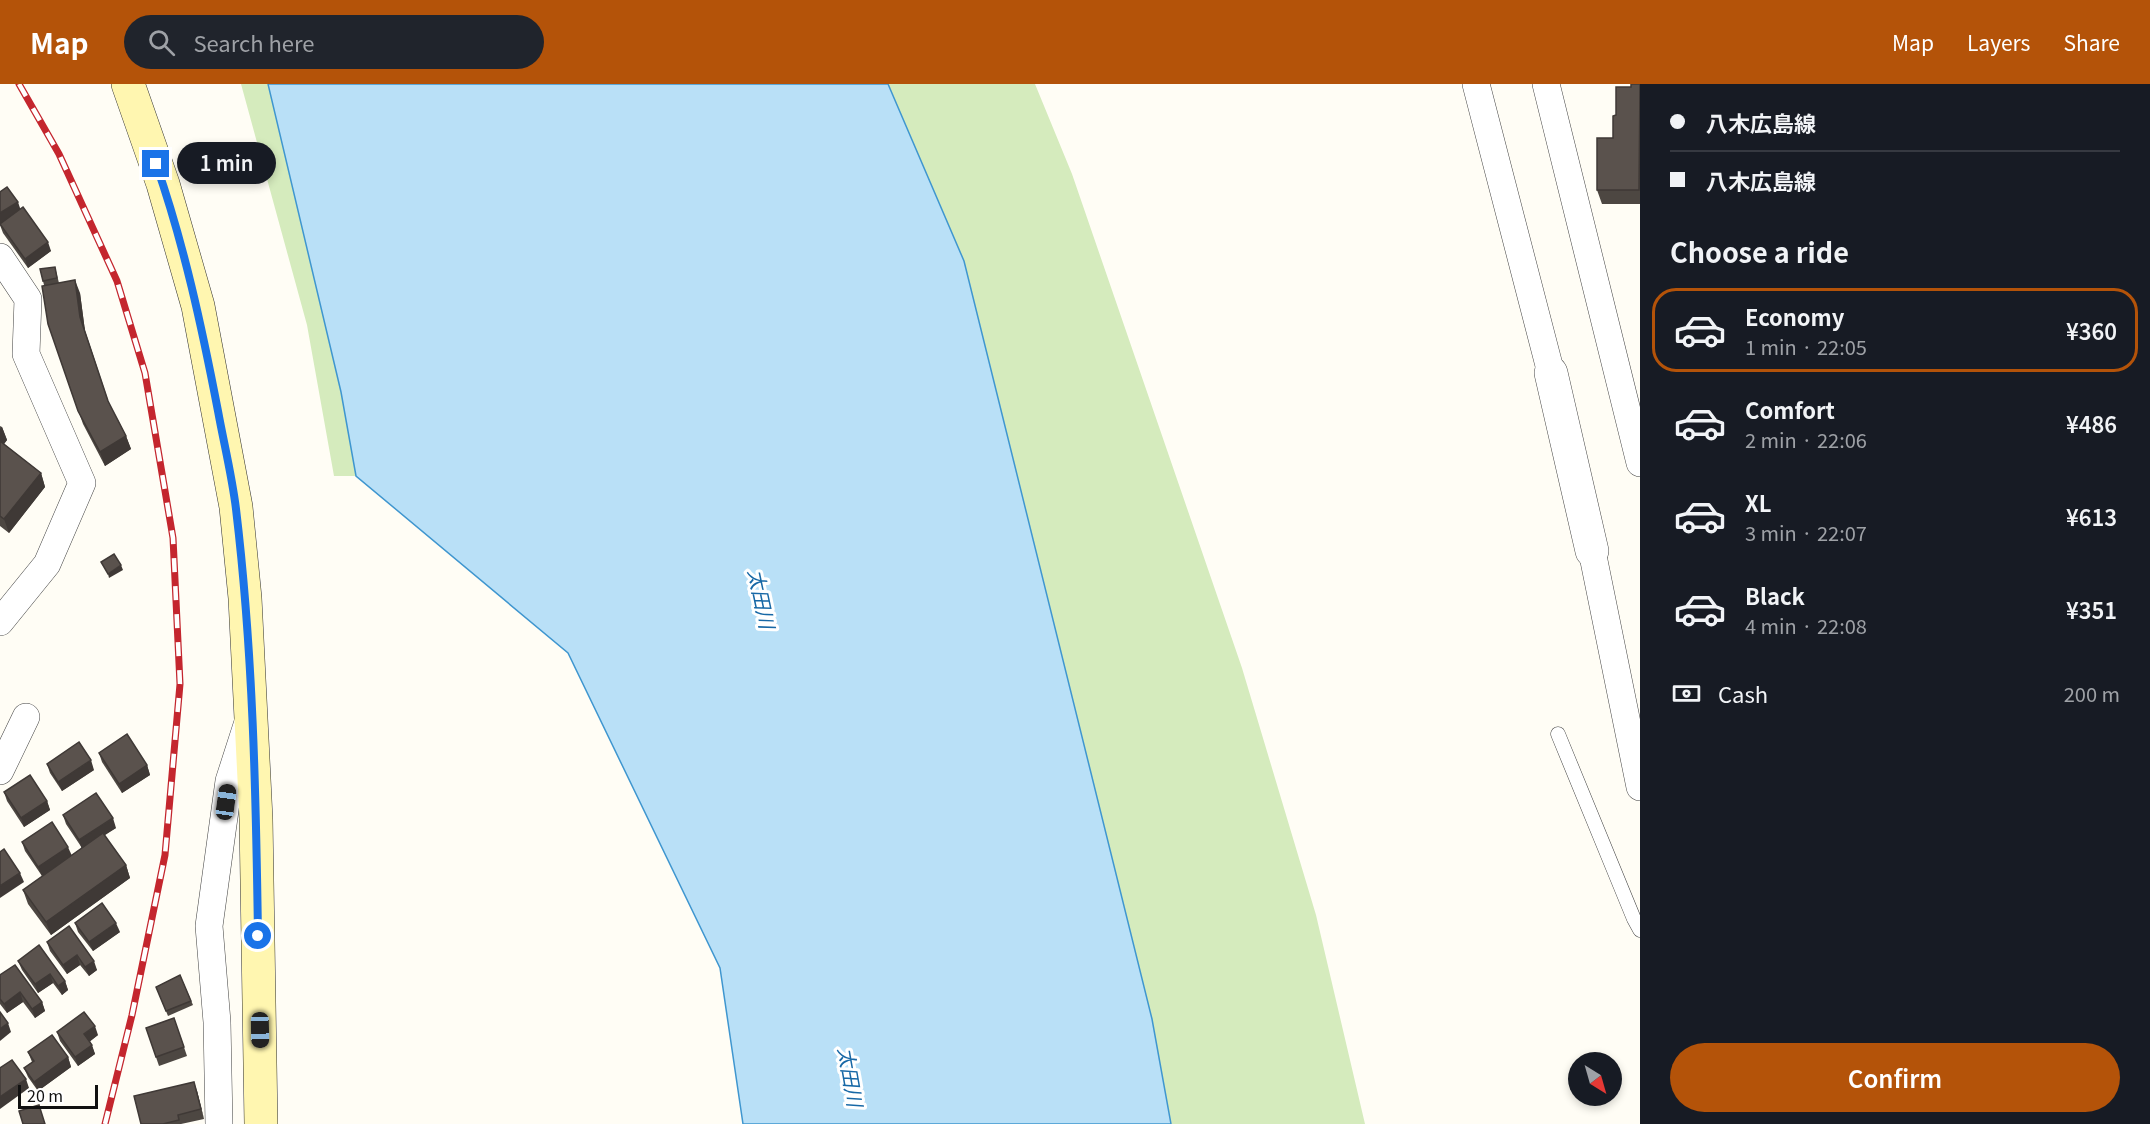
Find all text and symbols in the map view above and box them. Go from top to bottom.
search box [124,15,544,69]
text: Map [30,22,88,62]
icon: search [145,26,178,59]
text: Search here [193,26,314,58]
text: Map [1892,27,1934,57]
text: Layers [1967,27,2030,57]
text: Share [2063,27,2120,57]
text: 八木広島線 [1706,106,1816,138]
callout: 1 min [177,143,276,185]
text: 1 min [200,148,253,177]
route end [142,150,169,177]
text: 八木広島線 [1706,164,1816,196]
text: Choose a ride [1670,232,1849,271]
text: Economy [1745,300,1844,332]
icon: car [1673,303,1727,357]
text: ¥360 [2066,314,2117,346]
text: 1 min · 22:05 [1745,332,1867,361]
text: Comfort [1745,393,1835,425]
icon: car [1673,396,1727,450]
text: ¥486 [2066,407,2117,439]
text: 2 min · 22:06 [1745,425,1867,454]
text: XL [1745,486,1772,518]
icon: car [1673,489,1727,543]
text: ¥613 [2066,500,2117,532]
text: 3 min · 22:07 [1745,518,1867,547]
water label: 太田川 [742,566,783,633]
text: Black [1745,579,1805,611]
icon: car [1673,582,1727,636]
text: ¥351 [2066,593,2117,625]
text: 4 min · 22:08 [1745,611,1867,640]
icon: cash [1670,677,1703,710]
text: Cash [1718,677,1768,709]
text: 200 m [2064,679,2120,708]
car [215,783,237,821]
route start [244,922,271,949]
car [251,1012,269,1048]
button: Confirm [1670,1043,2120,1112]
water label: 太田川 [832,1045,871,1111]
north arrow [1568,1052,1622,1106]
map controls [1568,1052,1622,1106]
scale bar [18,1082,98,1110]
text: 20 m [27,1083,63,1107]

